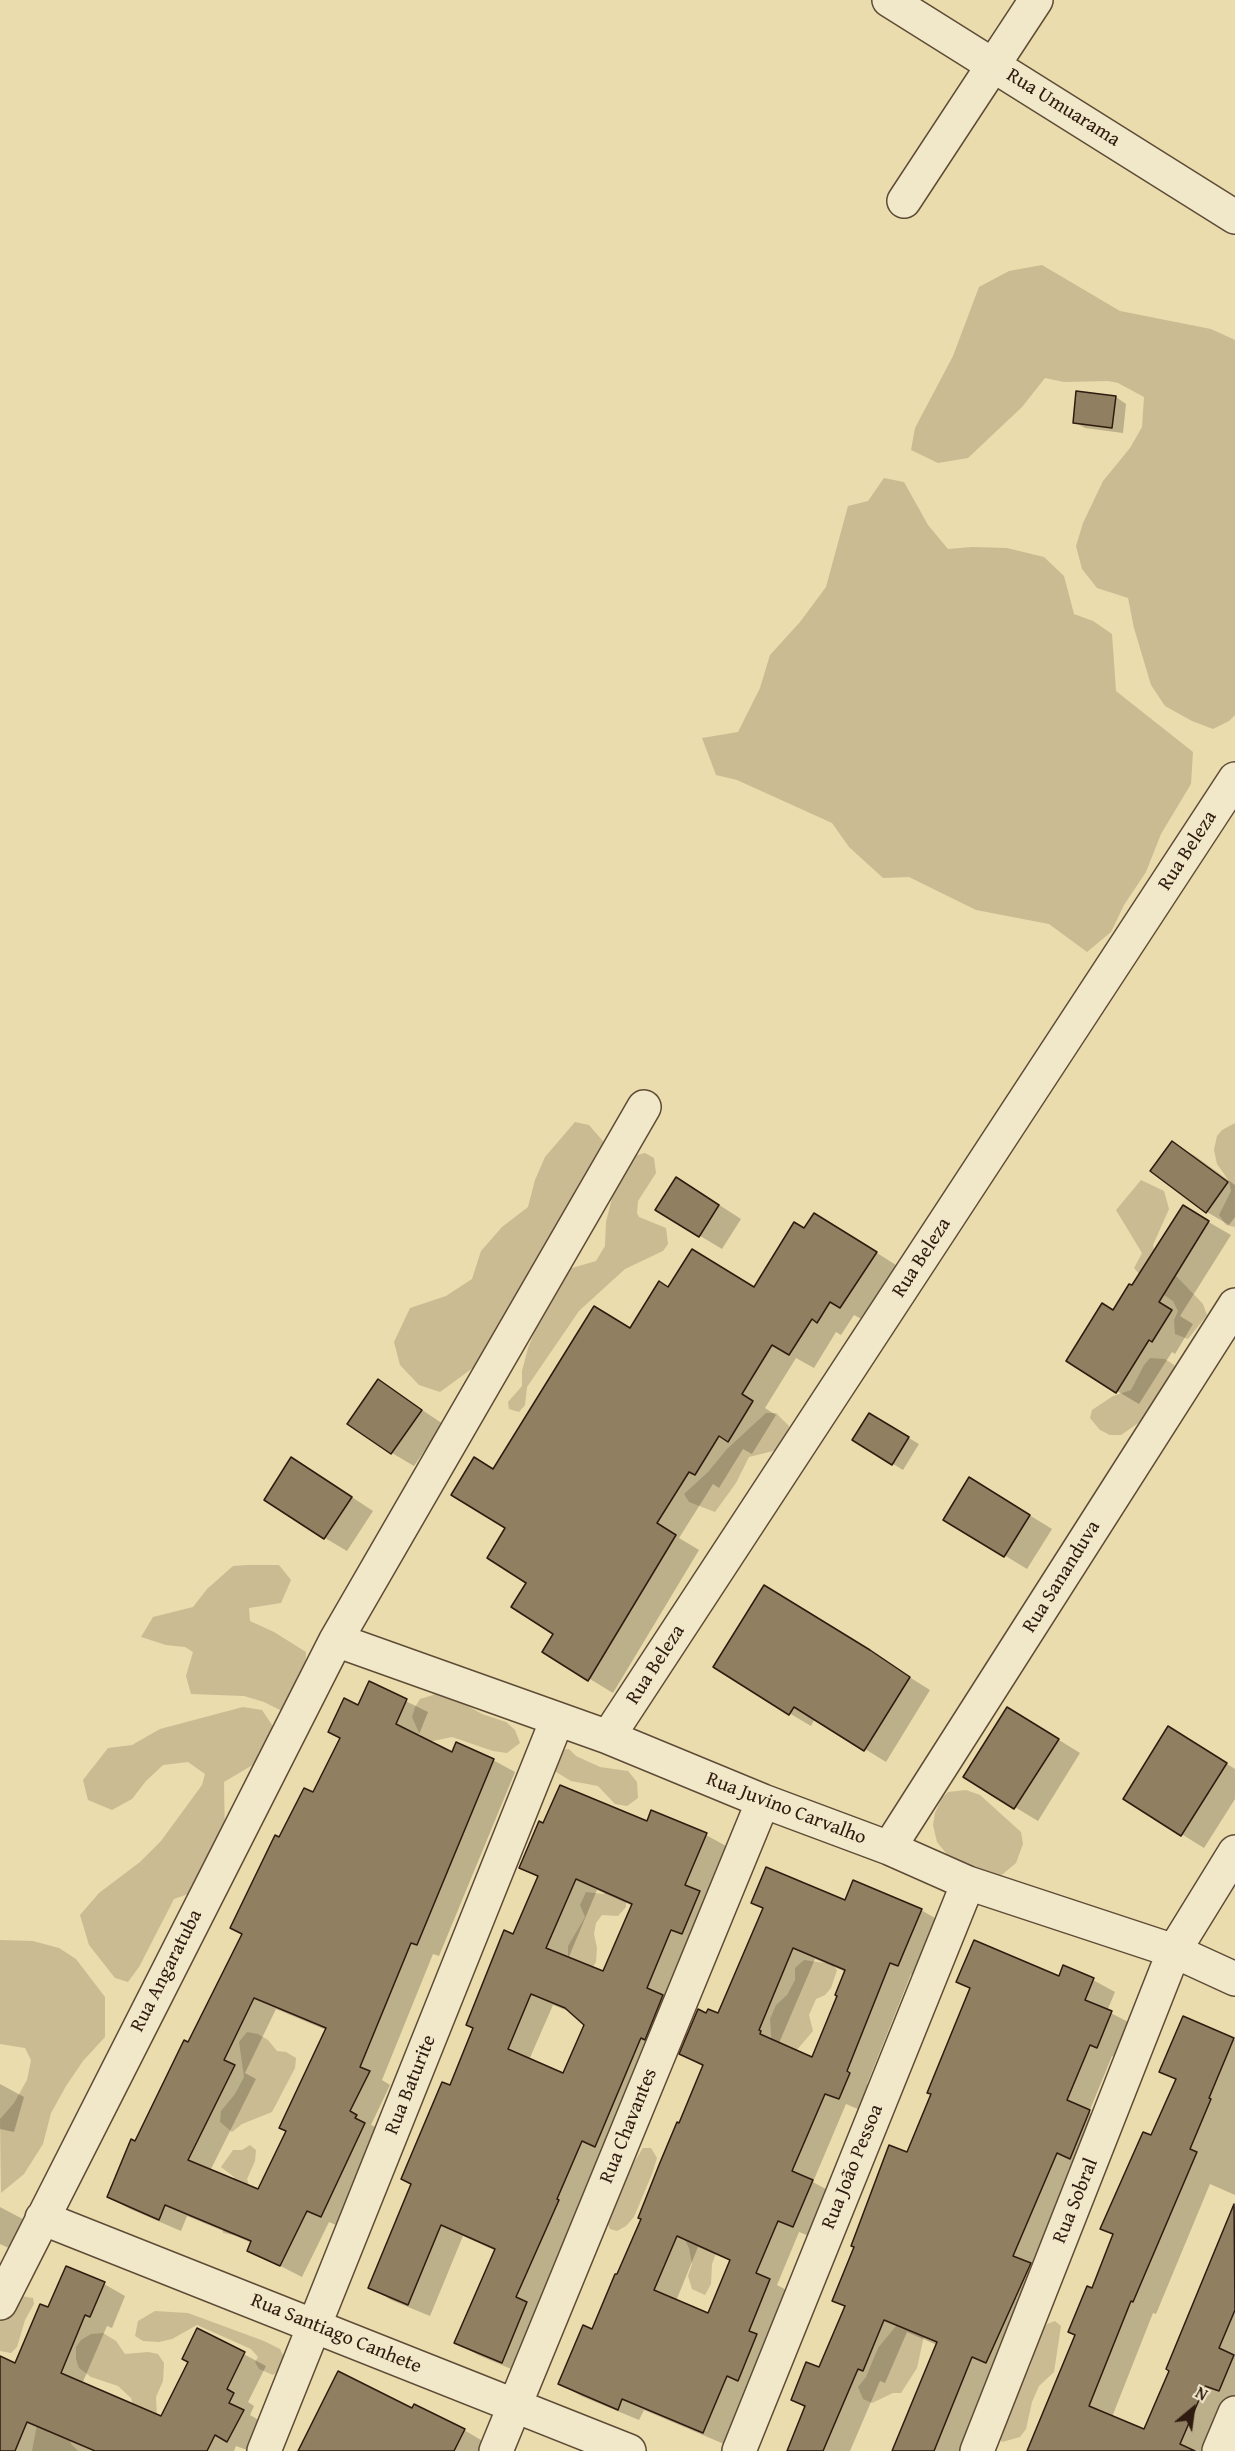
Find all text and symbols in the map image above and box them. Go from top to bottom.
street label: Rua Umuarama [1002,64,1124,152]
street label: Rua Beleza [1153,807,1223,895]
street label: Rua Beleza [887,1214,957,1302]
street label: Rua Sananduva [1018,1516,1106,1638]
street label: Rua Beleza [621,1621,691,1709]
street label: Rua Juvino Carvalho [703,1767,869,1851]
street label: Rua Angaratuba [126,1906,208,2036]
street label: Rua Baturite [380,2032,442,2138]
street label: Rua Chavantes [595,2065,663,2187]
street label: Rua João Pessoa [817,2101,889,2233]
street label: Rua Sobral [1048,2155,1104,2247]
street label: Rua Santiago Canhete [247,2289,425,2379]
north arrow [1163,2379,1223,2439]
text: N [1191,2380,1212,2406]

